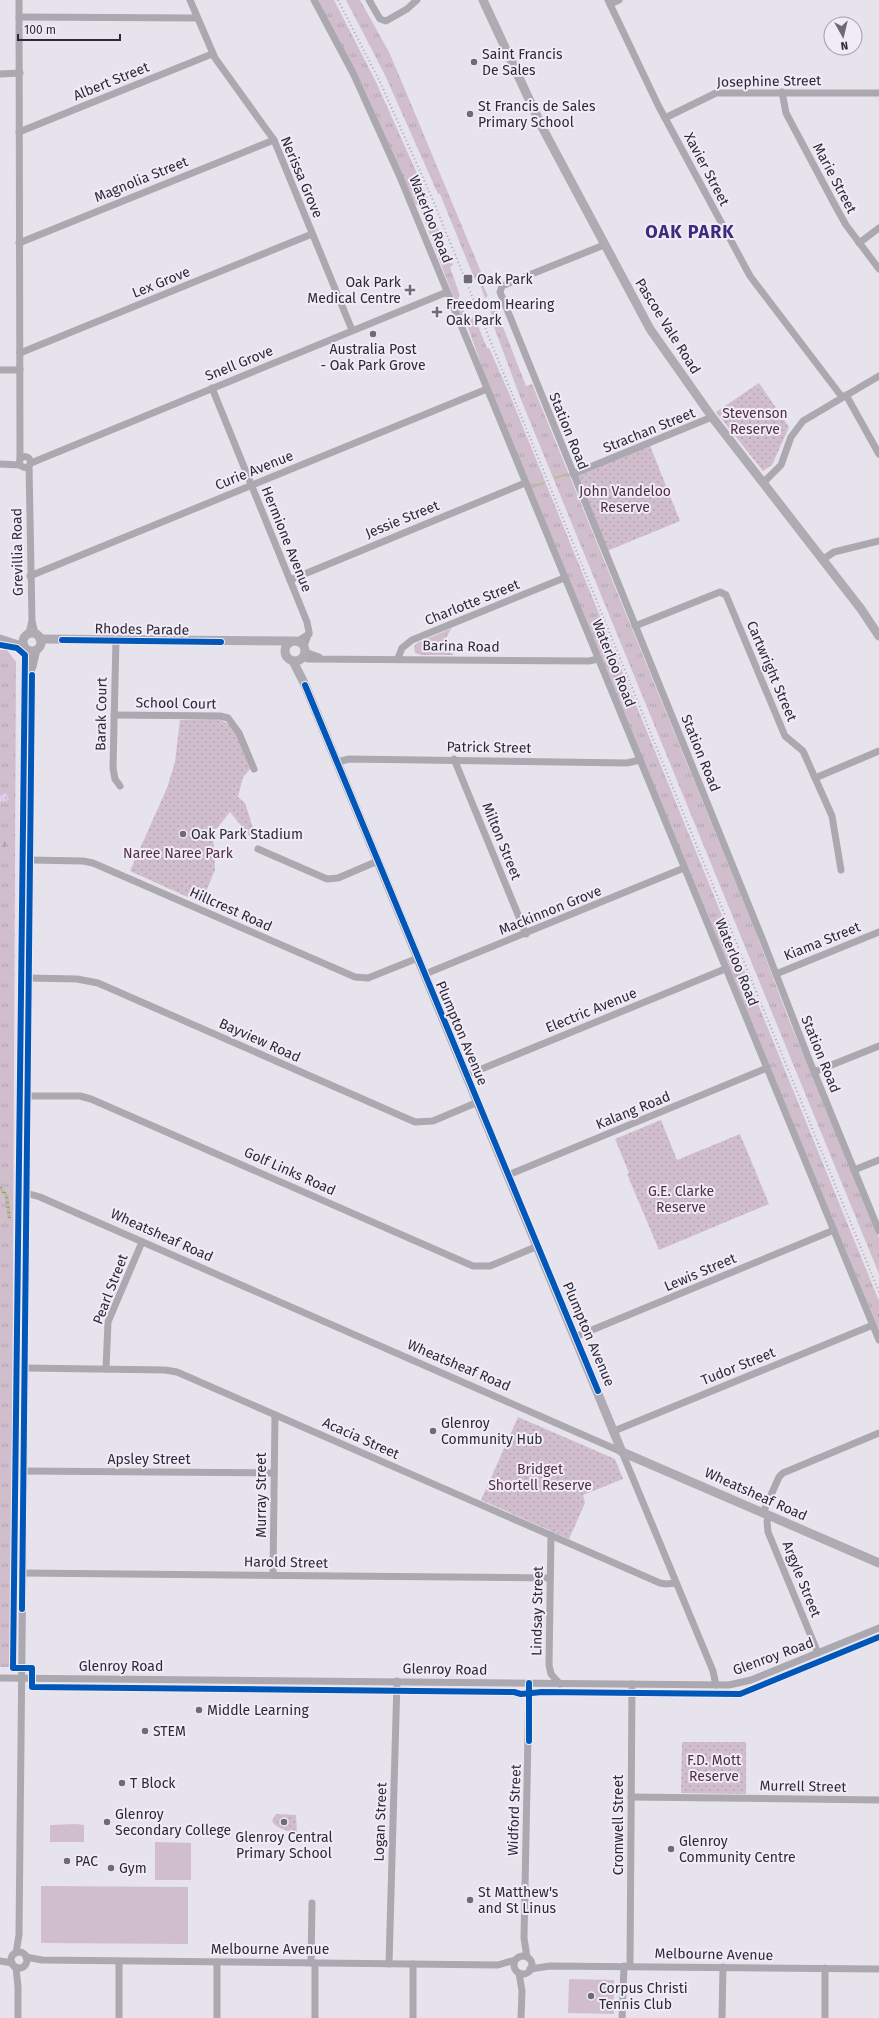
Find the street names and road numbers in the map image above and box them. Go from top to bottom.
street label: Albert Street [71,58,152,104]
street label: Josephine Street [717,72,822,91]
street label: Xavier Street [680,130,733,210]
street label: Nerissa Grove [277,134,326,221]
street label: Marie Street [809,140,861,217]
street label: Magnolia Street [92,153,191,206]
street label: Waterloo Road [405,173,456,265]
street label: Lex Grove [130,263,193,302]
street label: Pascoe Vale Road [631,275,704,377]
street label: Snell Grove [203,342,276,385]
street label: Station Road [545,390,592,472]
street label: Strachan Street [601,404,699,457]
street label: Curie Avenue [213,447,296,494]
street label: Hermione Avenue [258,484,316,595]
street label: Jessie Street [363,497,442,542]
street label: Grevillia Road [8,508,27,596]
street label: Charlotte Street [422,575,523,629]
street label: Waterloo Road [588,617,639,709]
street label: Cartwright Street [743,618,801,725]
street label: Rhodes Parade [95,620,189,639]
street label: Barina Road [422,637,500,656]
street label: Barak Court [92,676,111,751]
street label: School Court [135,694,218,713]
street label: Station Road [677,712,724,794]
street label: Patrick Street [446,738,533,757]
street label: Milton Street [478,800,525,883]
street label: Mackinnon Grove [496,882,604,939]
street label: Hillcrest Road [187,884,275,935]
street label: Waterloo Road [711,916,762,1008]
street label: Kiama Street [781,918,864,965]
street label: Plumpton Avenue [432,978,491,1088]
street label: Electric Avenue [543,984,639,1037]
street label: Station Road [797,1013,844,1095]
street label: Bayview Road [216,1015,303,1066]
street label: Kalang Road [593,1088,673,1133]
street label: Golf Links Road [241,1144,338,1199]
street label: Wheatsheaf Road [108,1205,216,1266]
street label: Lewis Street [662,1249,740,1295]
street label: Pearl Street [89,1251,132,1327]
street label: Plumpton Avenue [559,1279,618,1389]
street label: Wheatsheaf Road [405,1336,513,1395]
street label: Tudor Street [699,1344,779,1389]
street label: Acacia Street [320,1414,403,1463]
street label: Apsley Street [107,1451,191,1468]
street label: Murray Street [253,1451,270,1538]
street label: Wheatsheaf Road [702,1464,810,1525]
street label: Argyle Street [779,1539,825,1621]
street label: Harold Street [244,1553,329,1572]
street label: Lindsay Street [528,1565,547,1656]
street label: Glenroy Road [730,1634,816,1679]
street label: Glenroy Road [79,1658,163,1675]
street label: Glenroy Road [403,1660,487,1679]
street label: Widford Street [504,1763,525,1856]
street label: Cromwell Street [610,1774,627,1875]
street label: Murrell Street [759,1777,848,1796]
street label: Logan Street [371,1781,390,1862]
street label: Melbourne Avenue [211,1941,329,1958]
street label: Melbourne Avenue [655,1945,773,1964]

